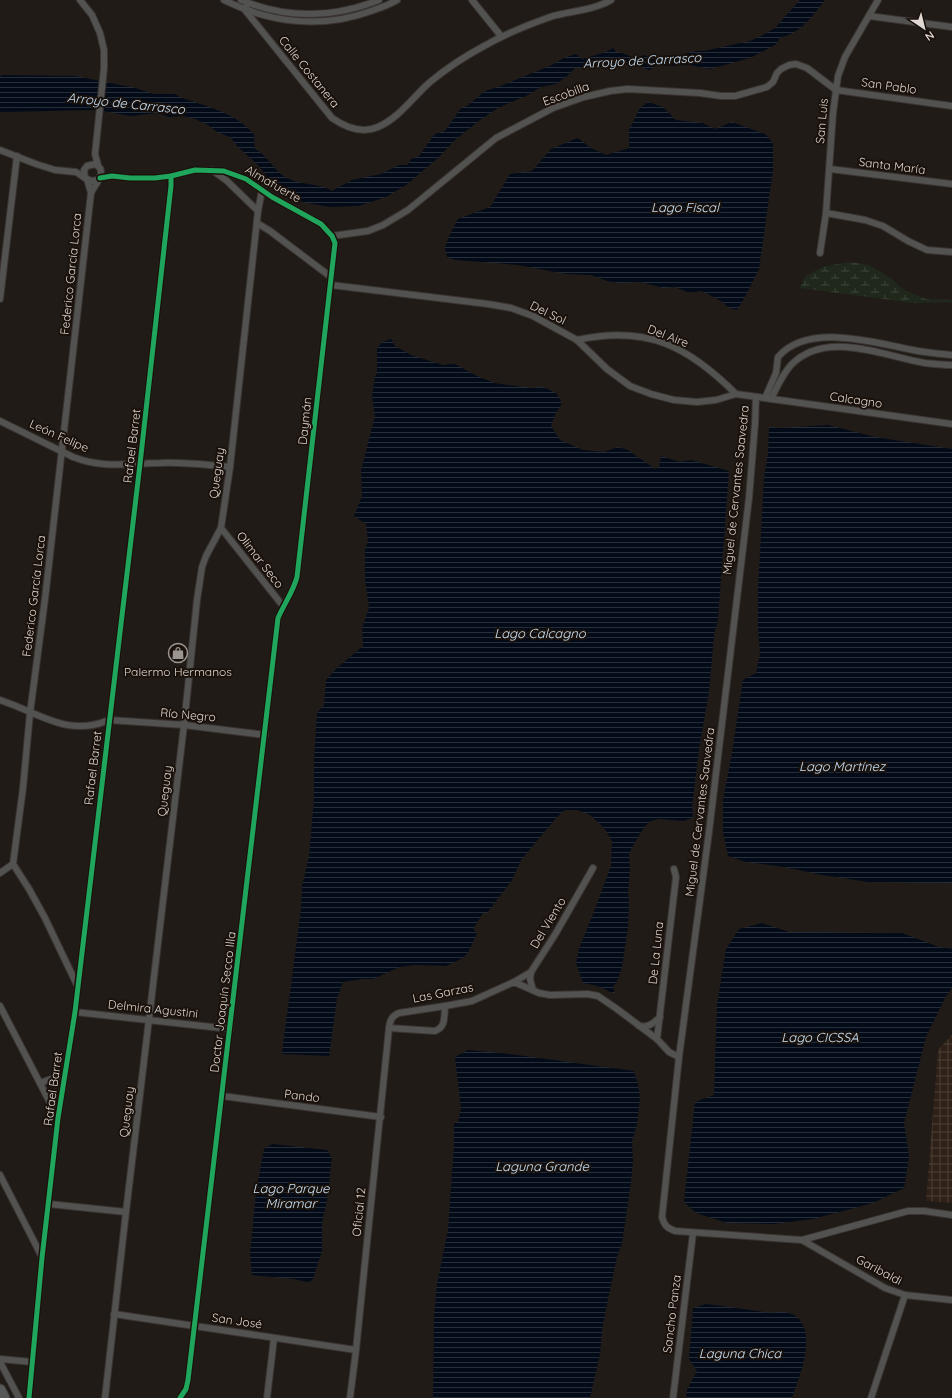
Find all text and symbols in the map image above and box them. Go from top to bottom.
north arrow [904,8,944,48]
text: N [922,28,937,44]
street label: Calle Costanera [276,33,343,111]
water label: Arroyo de Carrasco [583,49,703,71]
street label: San Pablo [860,74,918,97]
street label: Escobilla [540,78,591,109]
water label: Arroyo de Carrasco [66,89,187,117]
street label: San Luis [812,97,831,144]
street label: Santa María [858,154,926,177]
street label: Almafuerte [243,162,304,206]
water label: Lago Fiscal [651,199,721,215]
street label: Federico García Lorca [57,212,84,336]
street label: Del Sol [528,297,569,328]
street label: Del Aire [645,321,691,350]
street label: Calcagno [829,388,883,411]
street label: Daymán [295,396,314,446]
street label: Miguel de Cervantes Saavedra [719,404,752,575]
street label: Rafael Barret [120,408,143,484]
street label: León Felipe [27,416,91,455]
street label: Queguay [206,447,227,499]
street label: Olimar Seco [234,528,287,591]
street label: Federico García Lorca [19,534,48,658]
water label: Lago Calcagno [494,625,587,641]
shop icon: Palermo Hermanos [167,642,189,664]
place label: Palermo Hermanos [124,664,232,679]
street label: Río Negro [160,705,216,724]
street label: Miguel de Cervantes Saavedra [682,727,717,897]
street label: Rafael Barret [81,730,104,806]
water label: Lago Martínez [799,758,887,774]
street label: Queguay [154,765,175,817]
street label: Del Viento [526,894,569,951]
street label: De La Luna [645,921,666,985]
street label: Doctor Joaquín Secco Illa [206,931,239,1073]
street label: Las Garzas [411,979,475,1006]
street label: Delmira Agustini [107,996,199,1021]
water label: Lago CICSSA [781,1029,859,1045]
street label: Rafael Barret [40,1051,65,1127]
street label: Queguay [116,1086,137,1138]
street label: Pando [283,1086,321,1105]
water label: Laguna Grande [495,1158,589,1174]
water label: Lago Parque Miramar [253,1180,330,1211]
street label: Oficial 12 [348,1186,369,1237]
street label: Garibaldi [854,1251,905,1288]
street label: Sancho Panza [659,1274,684,1354]
street label: San José [211,1310,263,1331]
water label: Laguna Chica [699,1345,782,1361]

